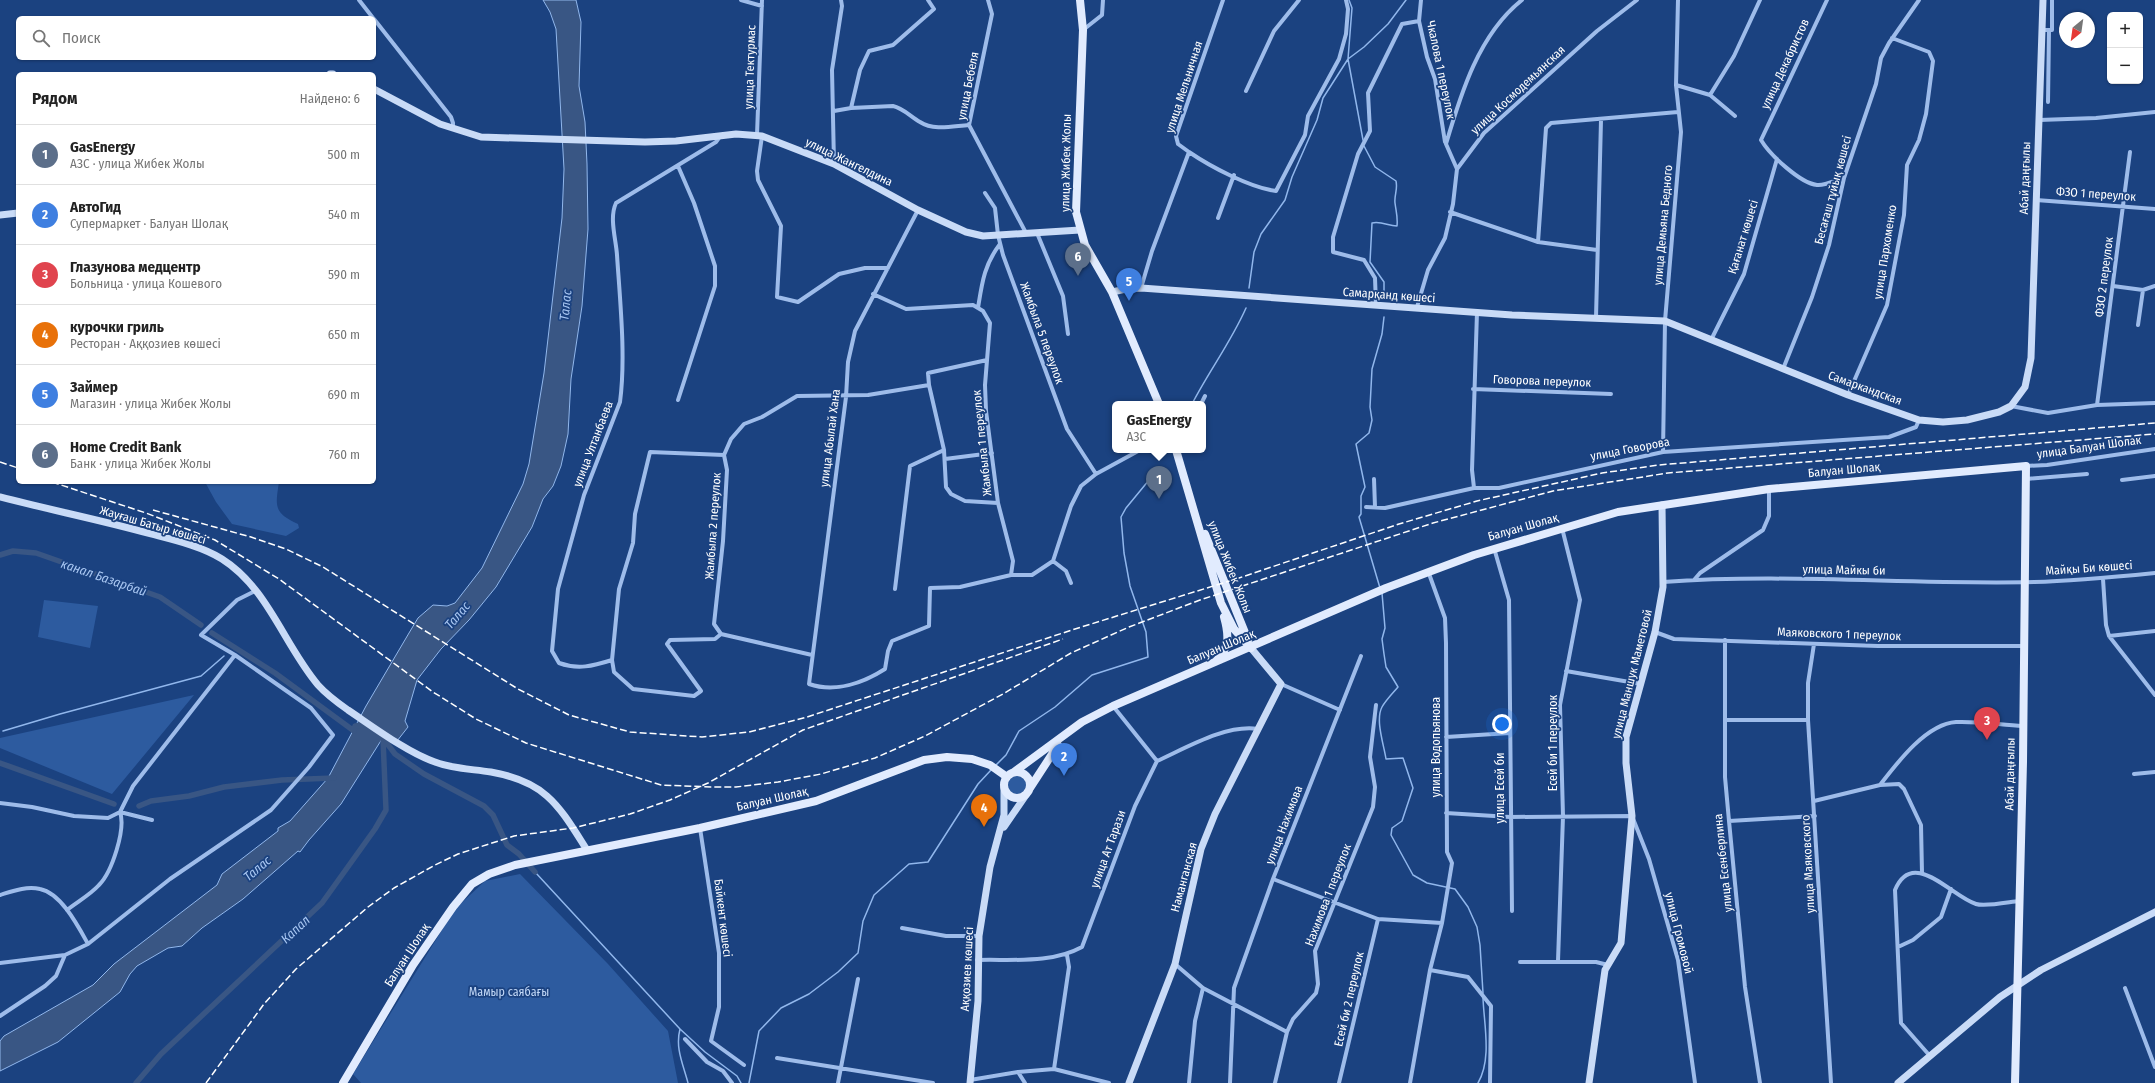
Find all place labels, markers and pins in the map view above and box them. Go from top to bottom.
pin: 6 [1065,243,1091,276]
pin: 5 [1116,268,1142,301]
pin: 1 [1146,466,1172,499]
pin: 3 [1974,707,2000,740]
pin: 2 [1051,743,1077,776]
pin: 4 [971,794,997,827]

